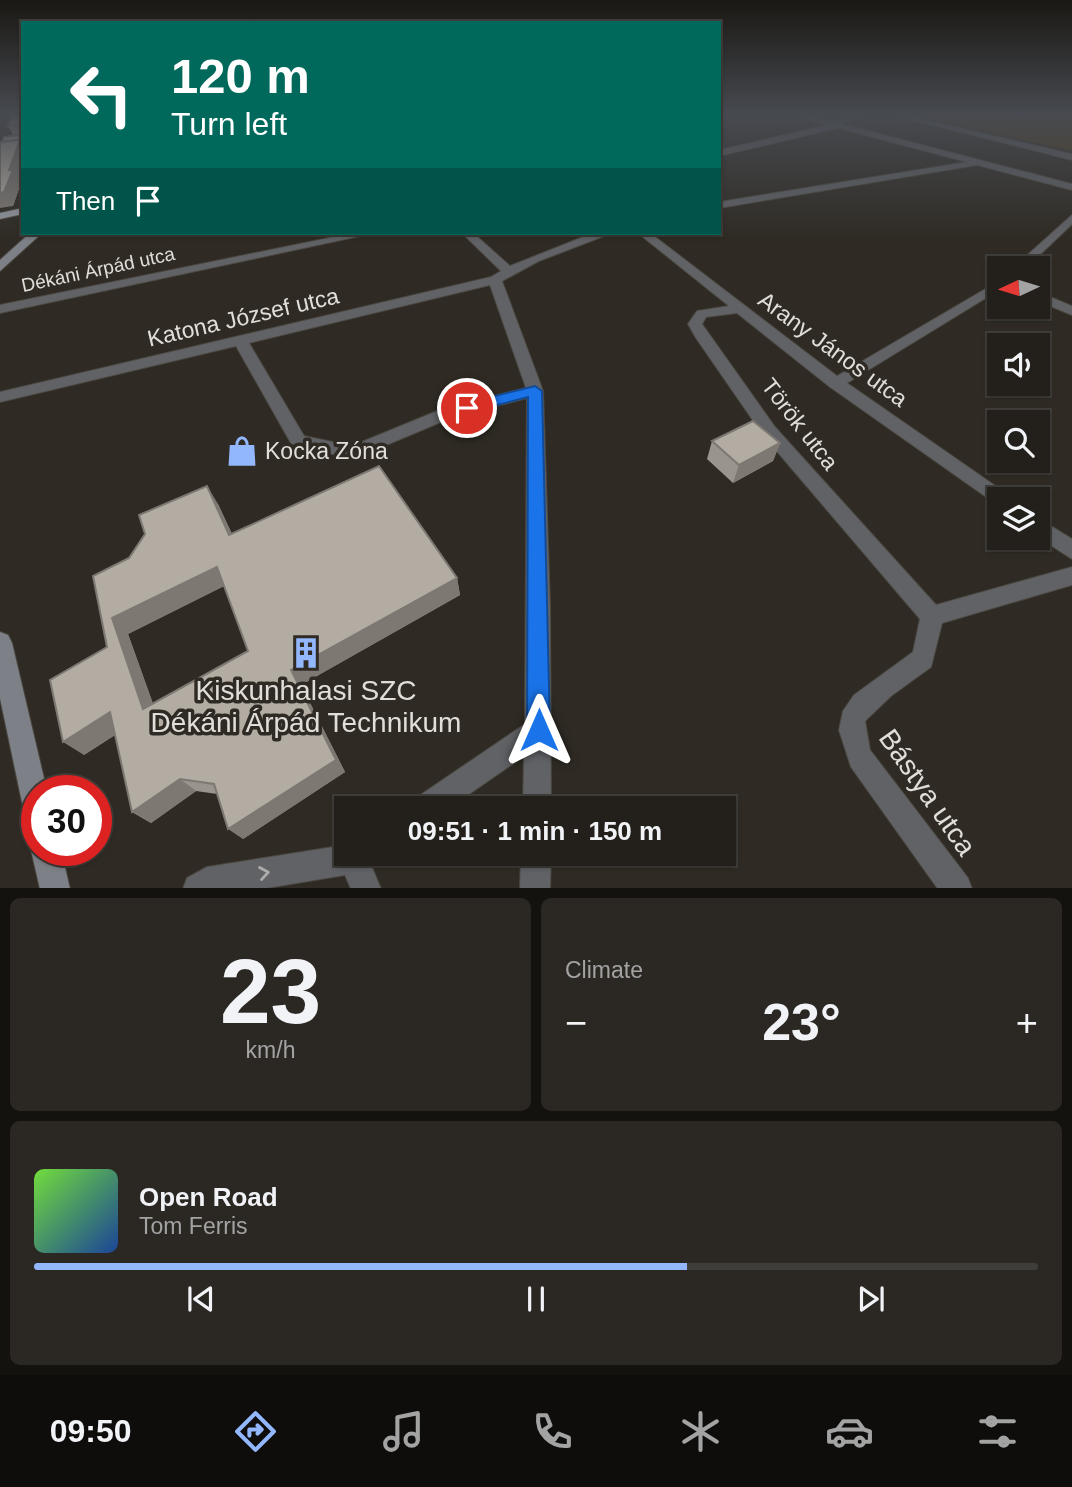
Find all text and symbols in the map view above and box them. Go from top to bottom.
icon: left [56,49,147,140]
text: 120 m [171,49,310,103]
text: Turn left [171,106,287,142]
icon: arrive [129,182,167,220]
text: Then [56,186,115,216]
street label: Dékáni Árpád utca [19,243,177,296]
north arrow [987,256,1050,318]
map controls [987,256,1050,550]
street label: Katona József utca [145,282,341,352]
street label: Arany János utca [753,286,913,412]
button: sound [987,333,1050,396]
street label: Török utca [756,373,844,475]
pin [437,378,497,438]
icon: arrive [448,389,486,427]
button: search [987,410,1050,473]
shop icon: Kocka Zóna [225,434,259,468]
place label: Kocka Zóna [265,438,388,464]
button: layers [987,487,1050,550]
building icon: Kiskunhalasi SZC Dékáni Árpád Technikum [289,636,323,670]
place label: Kiskunhalasi SZC Dékáni Árpád Technikum [151,675,461,738]
position arrow [502,693,576,767]
street label: Bástya utca [873,723,982,861]
speed limit sign: 30 [21,775,112,866]
text: 09:51 · 1 min · 150 m [408,816,662,846]
one-way arrow [258,866,270,881]
text: 23 [220,941,321,1042]
text: Climate [565,957,643,983]
text: 23° [762,993,841,1051]
text: − [565,1002,587,1044]
text: + [1016,1002,1038,1044]
text: km/h [246,1037,295,1063]
text: Open Road [139,1182,278,1212]
text: Tom Ferris [139,1213,248,1239]
icon: previous [182,1280,220,1318]
icon: pause [517,1280,555,1318]
icon: next [852,1280,890,1318]
icon: directions [231,1407,280,1456]
icon: music [379,1407,428,1456]
icon: phone [528,1407,577,1456]
icon: climate [676,1407,725,1456]
icon: car [825,1407,874,1456]
icon: filters [973,1407,1022,1456]
text: 09:50 [50,1413,132,1449]

